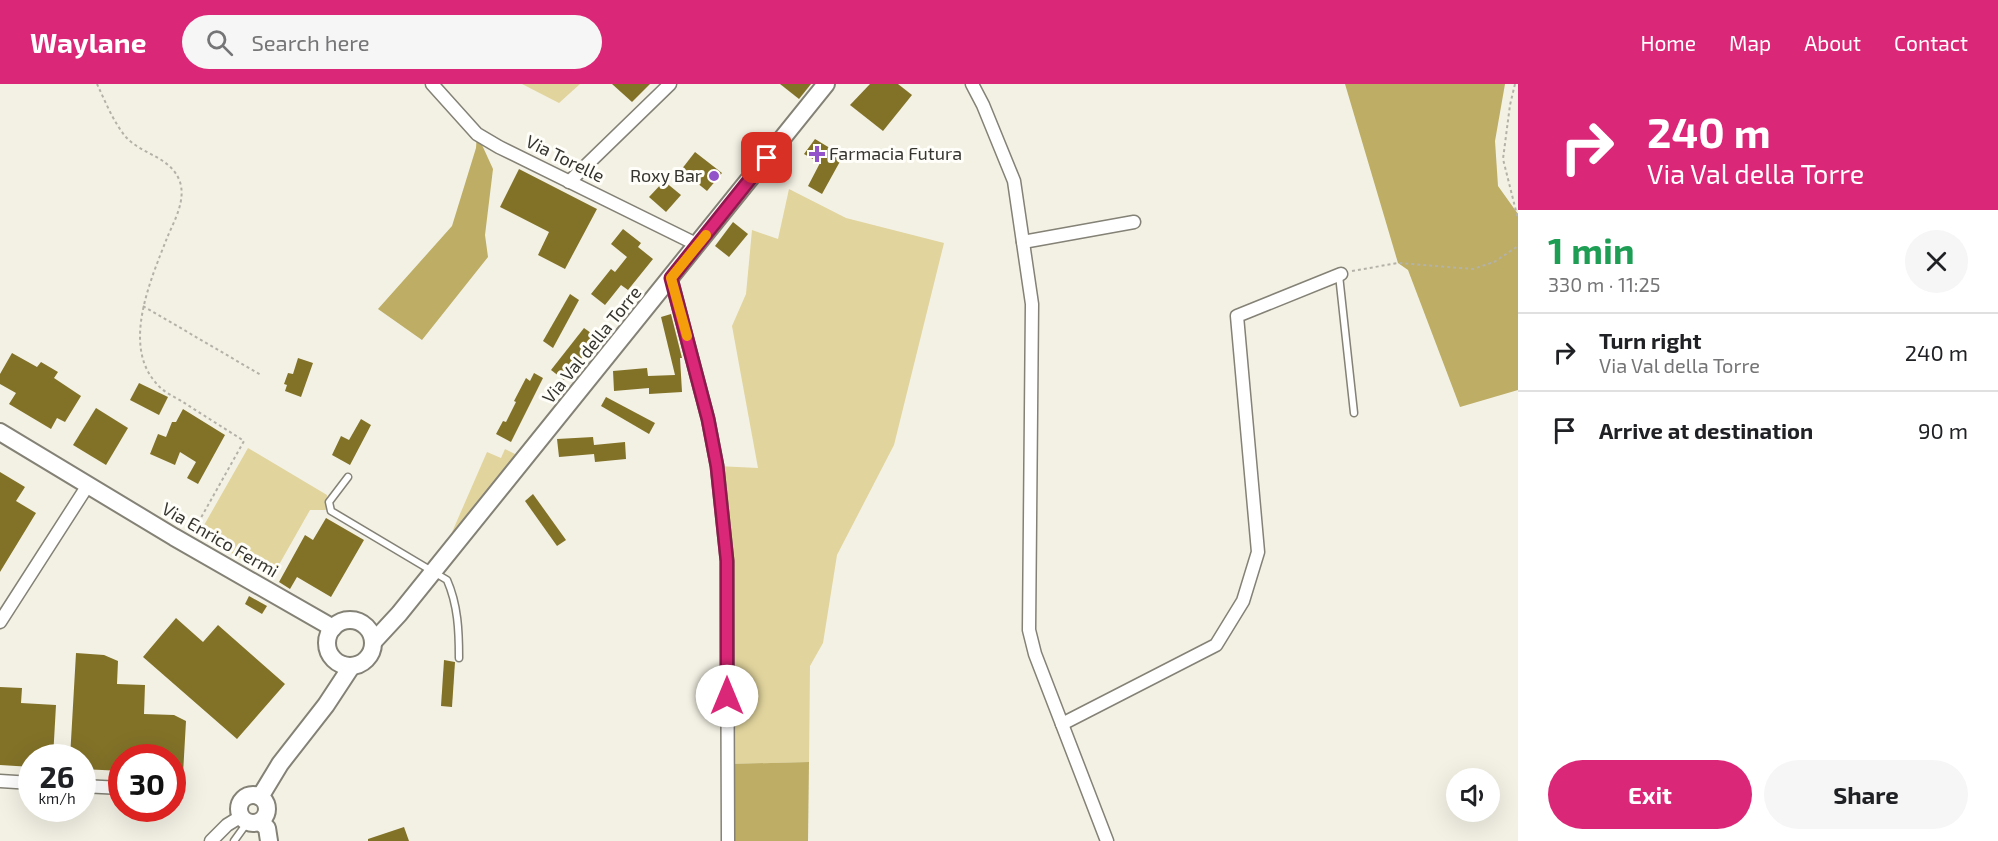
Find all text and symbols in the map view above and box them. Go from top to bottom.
search box [182,15,602,69]
text: Waylane [30,25,146,59]
icon: search [203,26,236,59]
text: Search here [251,29,370,55]
text: Home [1640,30,1696,55]
text: Map [1729,30,1771,55]
text: About [1804,30,1861,55]
text: Contact [1894,30,1968,55]
text: 240 m [1647,106,1771,156]
icon: right [1548,108,1626,186]
street label: Via Torelle [523,130,608,187]
pin [741,132,792,183]
icon: arrive [750,141,783,174]
place label: Farmacia Futura [829,142,962,164]
marker: Farmacia Futura [810,147,824,161]
text: Via Val della Torre [1647,157,1864,189]
place label: Roxy Bar [630,164,702,186]
marker: Roxy Bar [707,169,721,183]
text: 1 min [1548,228,1635,271]
button: close [1905,230,1968,293]
text: 330 m · 11:25 [1548,272,1661,296]
street label: Via Val della Torre [537,281,645,408]
text: Turn right [1599,327,1701,353]
icon: right [1548,336,1581,369]
text: 240 m [1905,339,1968,365]
text: Via Val della Torre [1599,353,1760,377]
icon: arrive [1548,414,1581,447]
text: Arrive at destination [1599,417,1813,443]
text: 90 m [1918,417,1968,443]
street label: Via Enrico Fermi [158,497,283,581]
position arrow [695,664,759,728]
speed limit sign: 30 [108,744,186,822]
text: 26 [39,758,75,794]
button: Exit [1548,760,1752,829]
button: Share [1764,760,1968,829]
map controls [1446,768,1500,822]
button: sound [1446,768,1500,822]
text: km/h [38,789,76,807]

